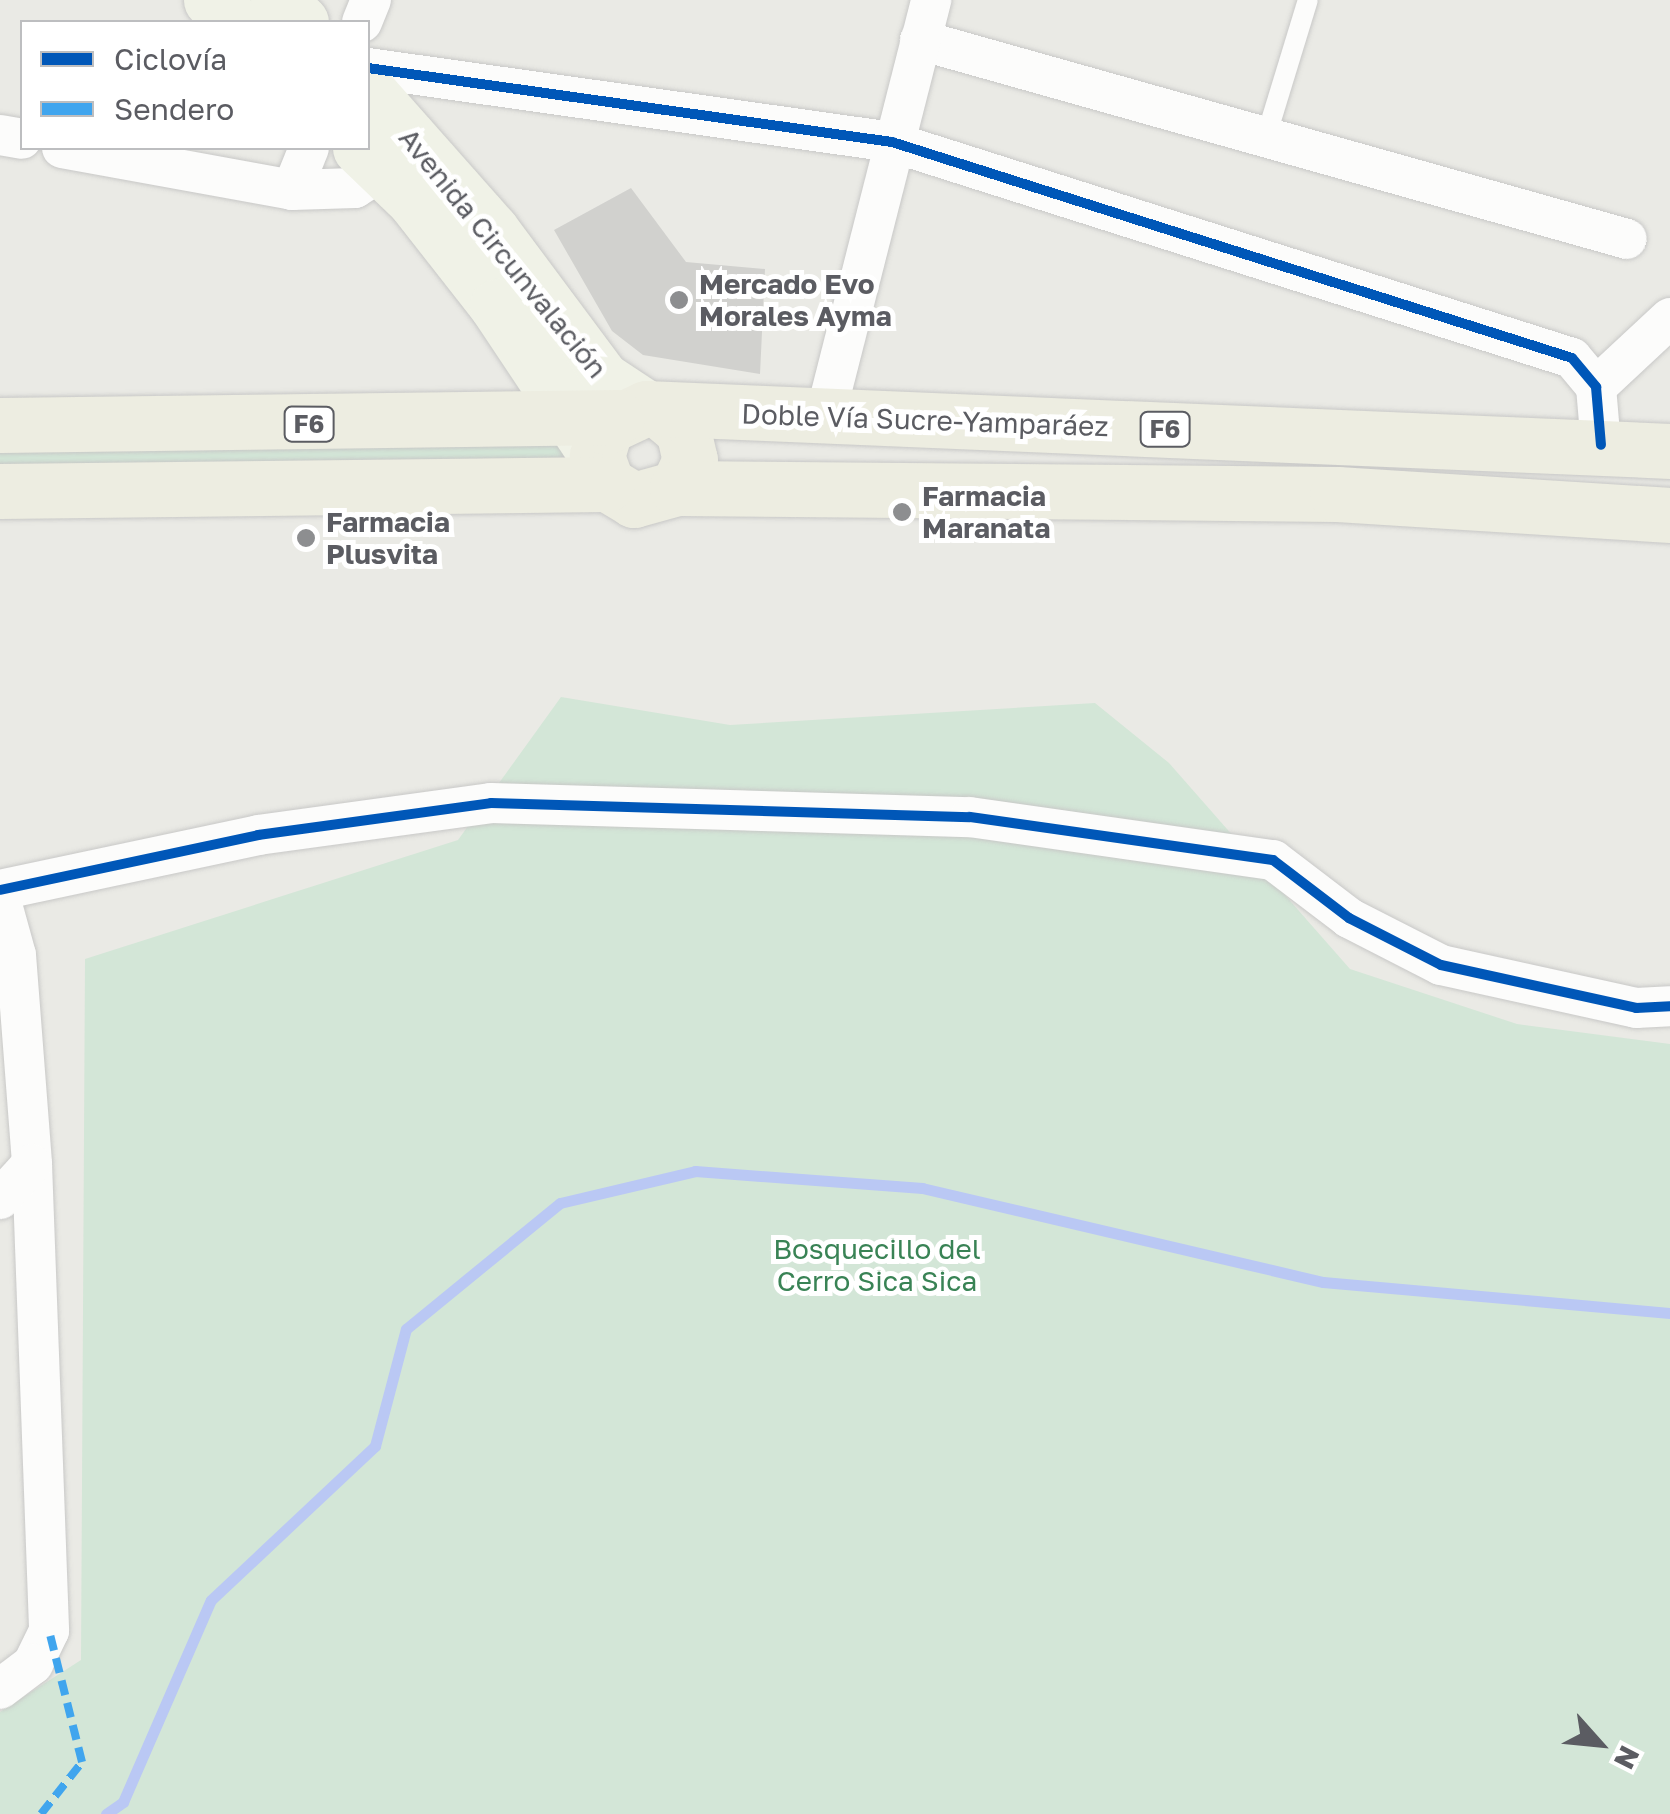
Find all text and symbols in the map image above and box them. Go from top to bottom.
legend [20,20,370,150]
text: Ciclovía [114,41,227,77]
text: Sendero [114,91,234,127]
street label: Avenida Circunvalación [392,121,614,385]
place label: Mercado Evo Morales Ayma [699,267,892,333]
marker: Mercado Evo Morales Ayma [668,289,690,311]
street label: Doble Vía Sucre-Yamparáez [741,397,1109,443]
road number: F6 [282,404,336,444]
road number: F6 [1138,409,1192,449]
place label: Farmacia Maranata [922,479,1051,545]
marker: Farmacia Maranata [891,501,913,523]
place label: Farmacia Plusvita [326,505,450,571]
marker: Farmacia Plusvita [295,527,317,549]
park label: Bosquecillo del Cerro Sica Sica [773,1232,981,1298]
north arrow [1550,1694,1650,1794]
text: N [1608,1741,1647,1775]

